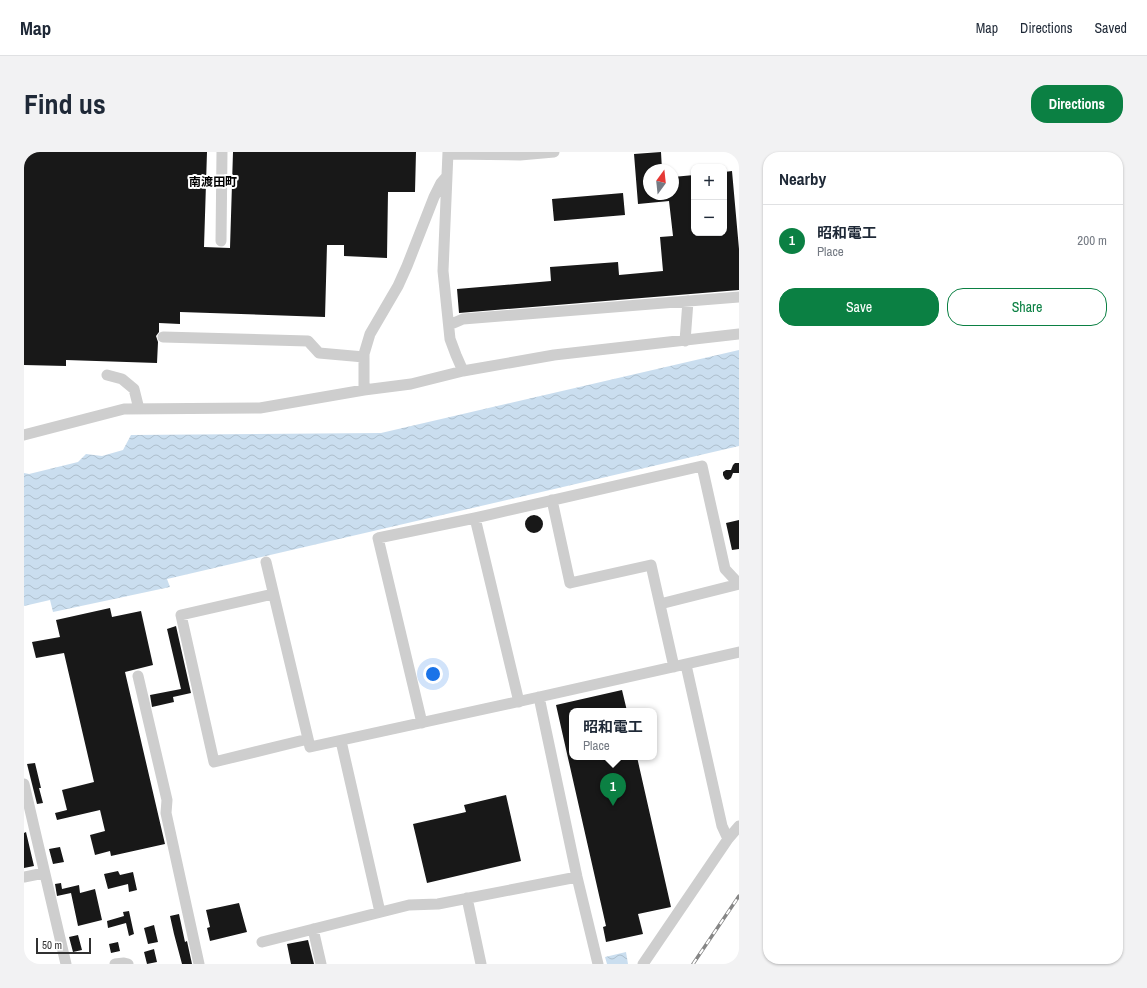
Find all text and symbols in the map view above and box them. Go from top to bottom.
text: Map [20,15,51,41]
text: Map [976,19,998,37]
text: Directions [1020,19,1072,37]
text: Saved [1094,19,1127,37]
text: Find us [24,85,106,123]
button: Directions [1031,85,1123,123]
north arrow [643,164,679,200]
map controls [691,164,727,236]
button: + [691,164,727,200]
text: Nearby [779,167,826,190]
district label: 南渡田町 [189,174,237,190]
button: − [691,200,727,236]
text: 昭和電工 [817,222,877,243]
text: 1 [789,232,795,249]
text: 200 m [1077,232,1107,249]
text: Place [817,243,844,260]
button: Save [779,288,939,326]
button: Share [947,288,1107,326]
your location [423,664,443,684]
popup [569,708,657,760]
text: 昭和電工 [583,716,643,737]
text: Place [583,737,610,754]
pin: 1 [600,773,626,806]
scale bar [36,936,91,955]
text: 50 m [42,938,62,952]

